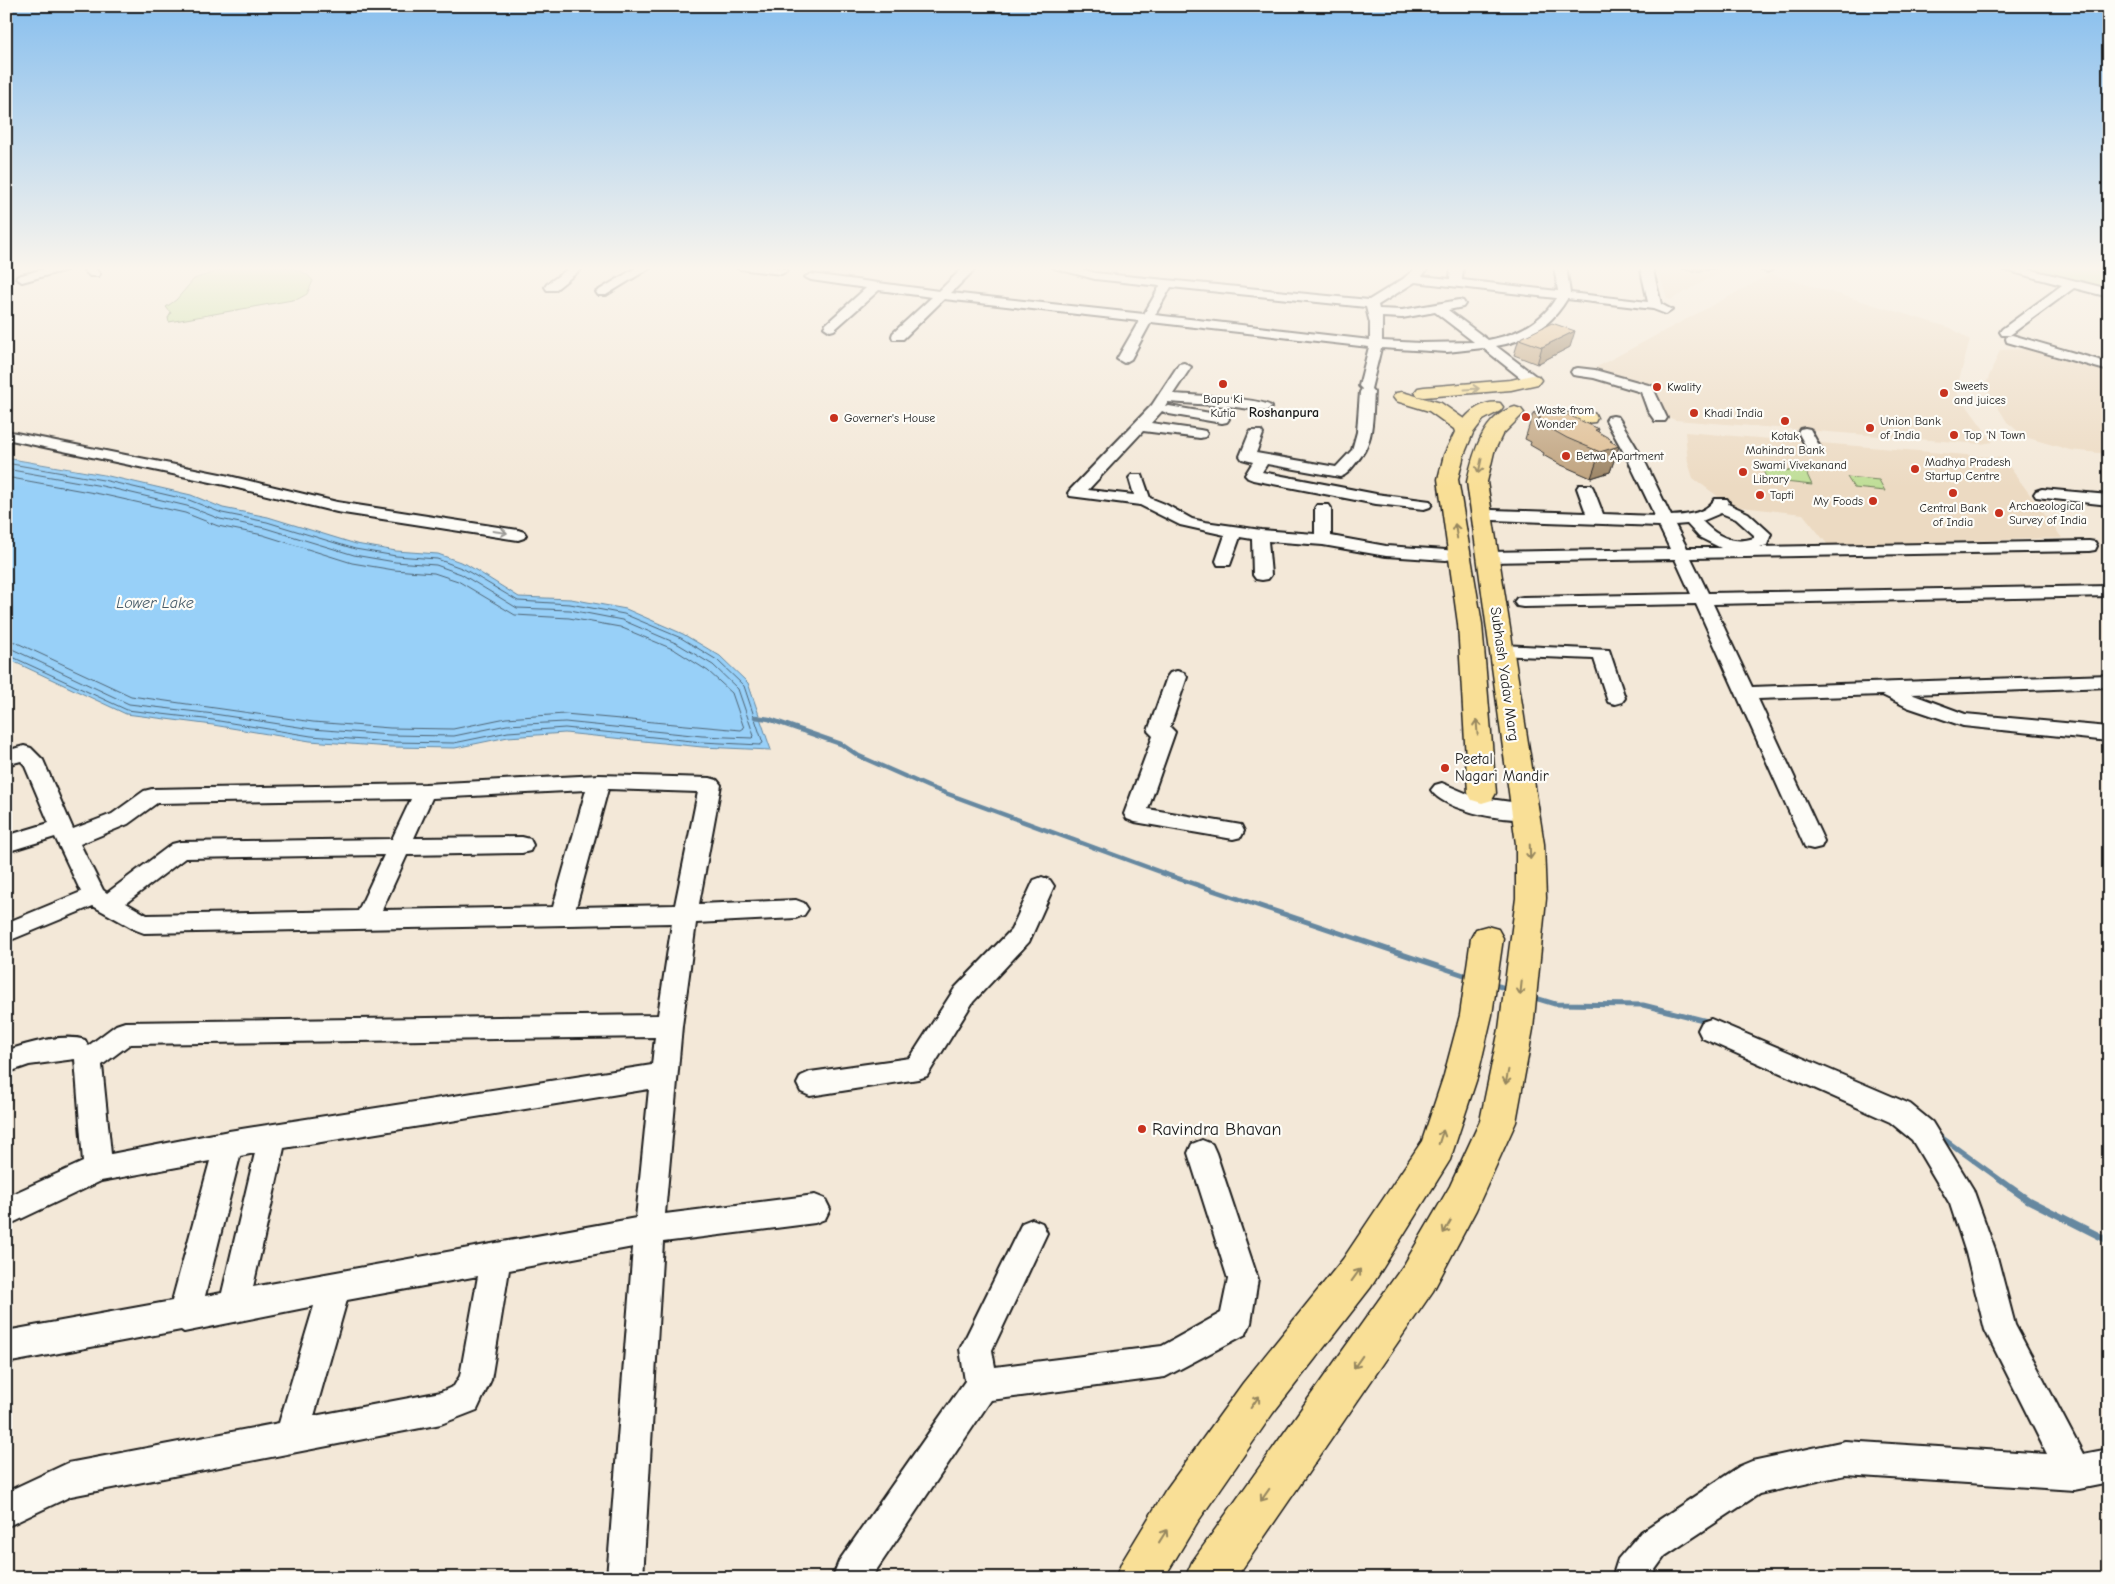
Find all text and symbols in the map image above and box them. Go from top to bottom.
marker: Bapu Ki Kutia [1217,378,1229,390]
place label: Sweets and juices [1954,379,2006,407]
place label: Kwality [1667,380,1702,394]
marker: Kwality [1651,381,1663,393]
one-way arrow [1464,384,1480,393]
marker: Sweets and juices [1938,387,1950,399]
place label: Bapu Ki Kutia [1203,392,1243,420]
place label: Waste from Wonder [1536,403,1594,431]
district label: Roshanpura [1249,404,1319,421]
place label: Khadi India [1704,406,1763,420]
marker: Khadi India [1688,407,1700,419]
place label: Governer's House [844,411,935,425]
marker: Waste from Wonder [1520,411,1532,423]
marker: Governer's House [828,412,840,424]
place label: Union Bank of India [1880,414,1941,442]
marker: Kotak Mahindra Bank [1779,415,1791,427]
marker: Union Bank of India [1864,422,1876,434]
place label: Top 'N Town [1964,428,2025,442]
place label: Kotak Mahindra Bank [1745,429,1825,457]
marker: Top 'N Town [1948,429,1960,441]
place label: Betwa Apartment [1576,449,1664,463]
marker: Betwa Apartment [1560,450,1572,462]
place label: Madhya Pradesh Startup Centre [1925,455,2011,483]
one-way arrow [1475,458,1484,474]
place label: Swami Vivekanand Library [1753,458,1847,486]
marker: Madhya Pradesh Startup Centre [1909,463,1921,475]
marker: Swami Vivekanand Library [1737,466,1749,478]
marker: Central Bank of India [1947,487,1959,499]
place label: Tapti [1770,488,1794,502]
marker: Tapti [1754,489,1766,501]
place label: My Foods [1813,494,1863,508]
marker: My Foods [1867,495,1879,507]
place label: Archaeological Survey of India [2009,499,2087,527]
place label: Central Bank of India [1920,501,1987,529]
marker: Archaeological Survey of India [1993,507,2005,519]
one-way arrow [1450,523,1460,539]
one-way arrow [492,528,508,538]
water label: Lower Lake [116,594,194,612]
street label: Subhash Yadav Marg [1487,606,1523,742]
one-way arrow [1473,719,1482,735]
place label: Peetal Nagari Mandir [1455,750,1549,785]
marker: Peetal Nagari Mandir [1439,762,1451,774]
one-way arrow [1525,844,1534,860]
one-way arrow [1516,980,1525,996]
one-way arrow [1502,1068,1511,1084]
place label: Ravindra Bhavan [1152,1119,1282,1140]
marker: Ravindra Bhavan [1136,1123,1148,1135]
one-way arrow [1437,1129,1446,1145]
one-way arrow [1442,1219,1452,1233]
one-way arrow [1350,1268,1361,1282]
one-way arrow [1353,1355,1363,1369]
one-way arrow [1250,1395,1260,1409]
one-way arrow [1260,1488,1270,1502]
one-way arrow [1159,1530,1169,1544]

